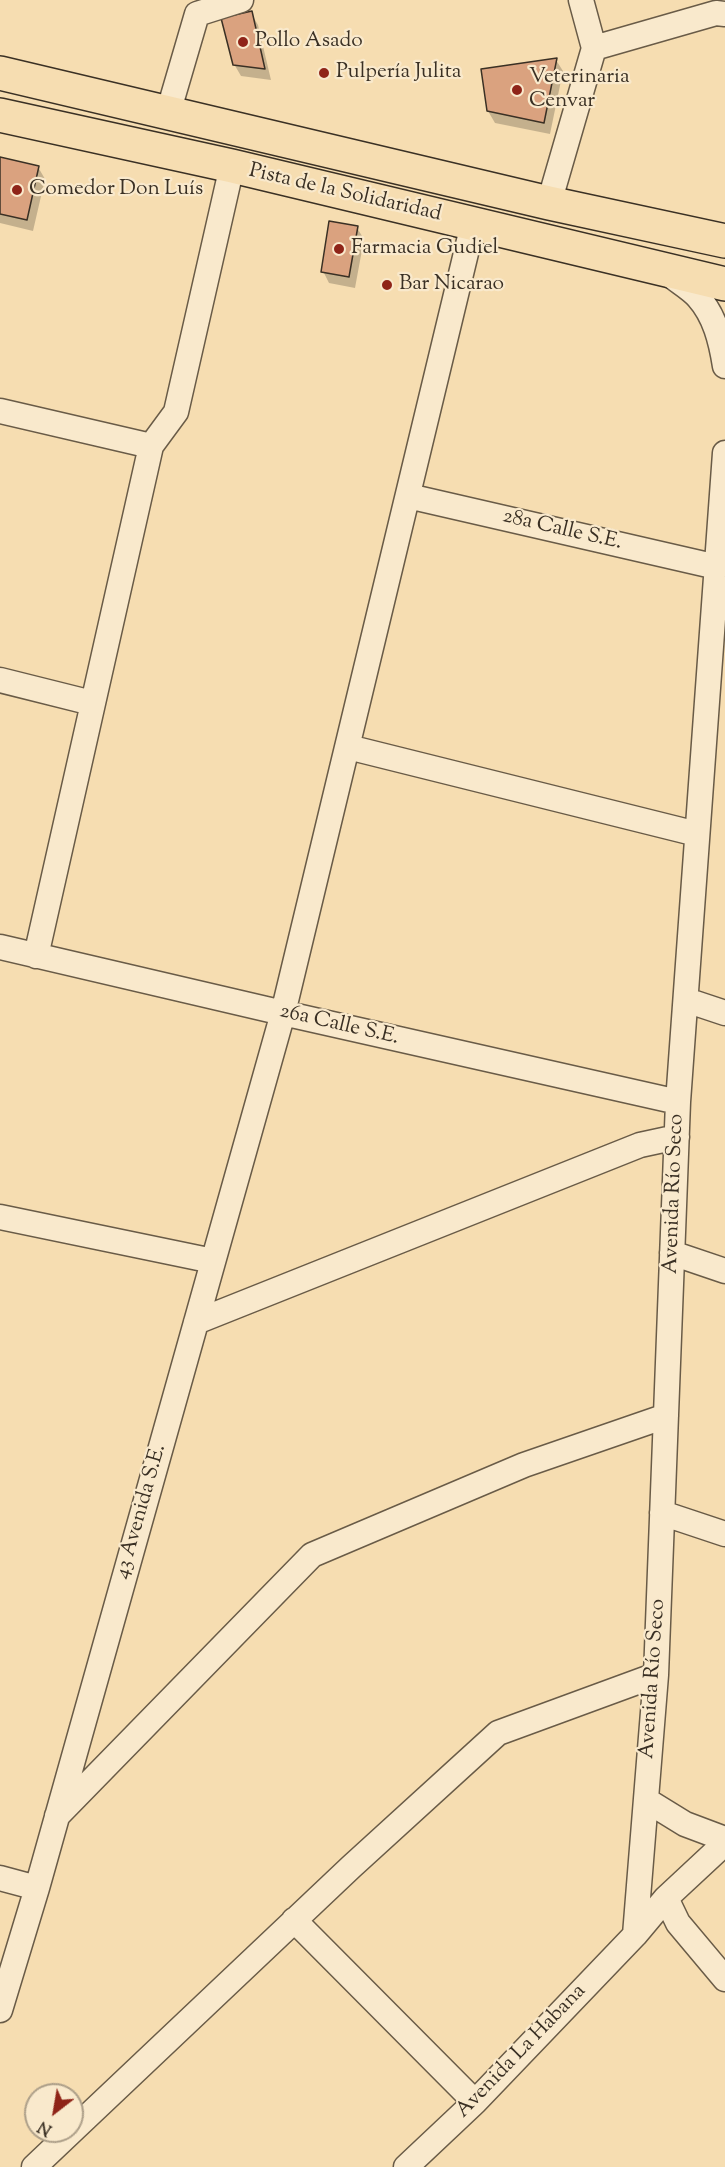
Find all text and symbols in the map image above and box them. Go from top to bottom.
place label: Pollo Asado [255,29,363,55]
marker: Pollo Asado [236,35,250,49]
place label: Pulpería Julita [336,60,461,86]
place label: Veterinaria Cenvar [529,65,630,115]
marker: Pulpería Julita [317,66,331,80]
marker: Veterinaria Cenvar [510,83,524,97]
street label: Pista de la Solidaridad [246,160,444,228]
place label: Comedor Don Luís [29,177,203,203]
marker: Comedor Don Luís [10,183,24,197]
place label: Farmacia Gudiel [351,236,498,262]
marker: Farmacia Gudiel [332,242,346,256]
place label: Bar Nicarao [399,272,504,298]
marker: Bar Nicarao [380,278,394,292]
street label: 28a Calle S.E. [500,505,624,557]
street label: 26a Calle S.E. [277,1000,401,1052]
street label: Avenida Río Seco [660,1113,690,1275]
street label: 43 Avenida S.E. [111,1442,173,1582]
street label: Avenida Río Seco [636,1598,672,1760]
street label: Avenida La Habana [452,1980,592,2124]
north arrow [24,2083,84,2143]
text: N [34,2114,57,2140]

